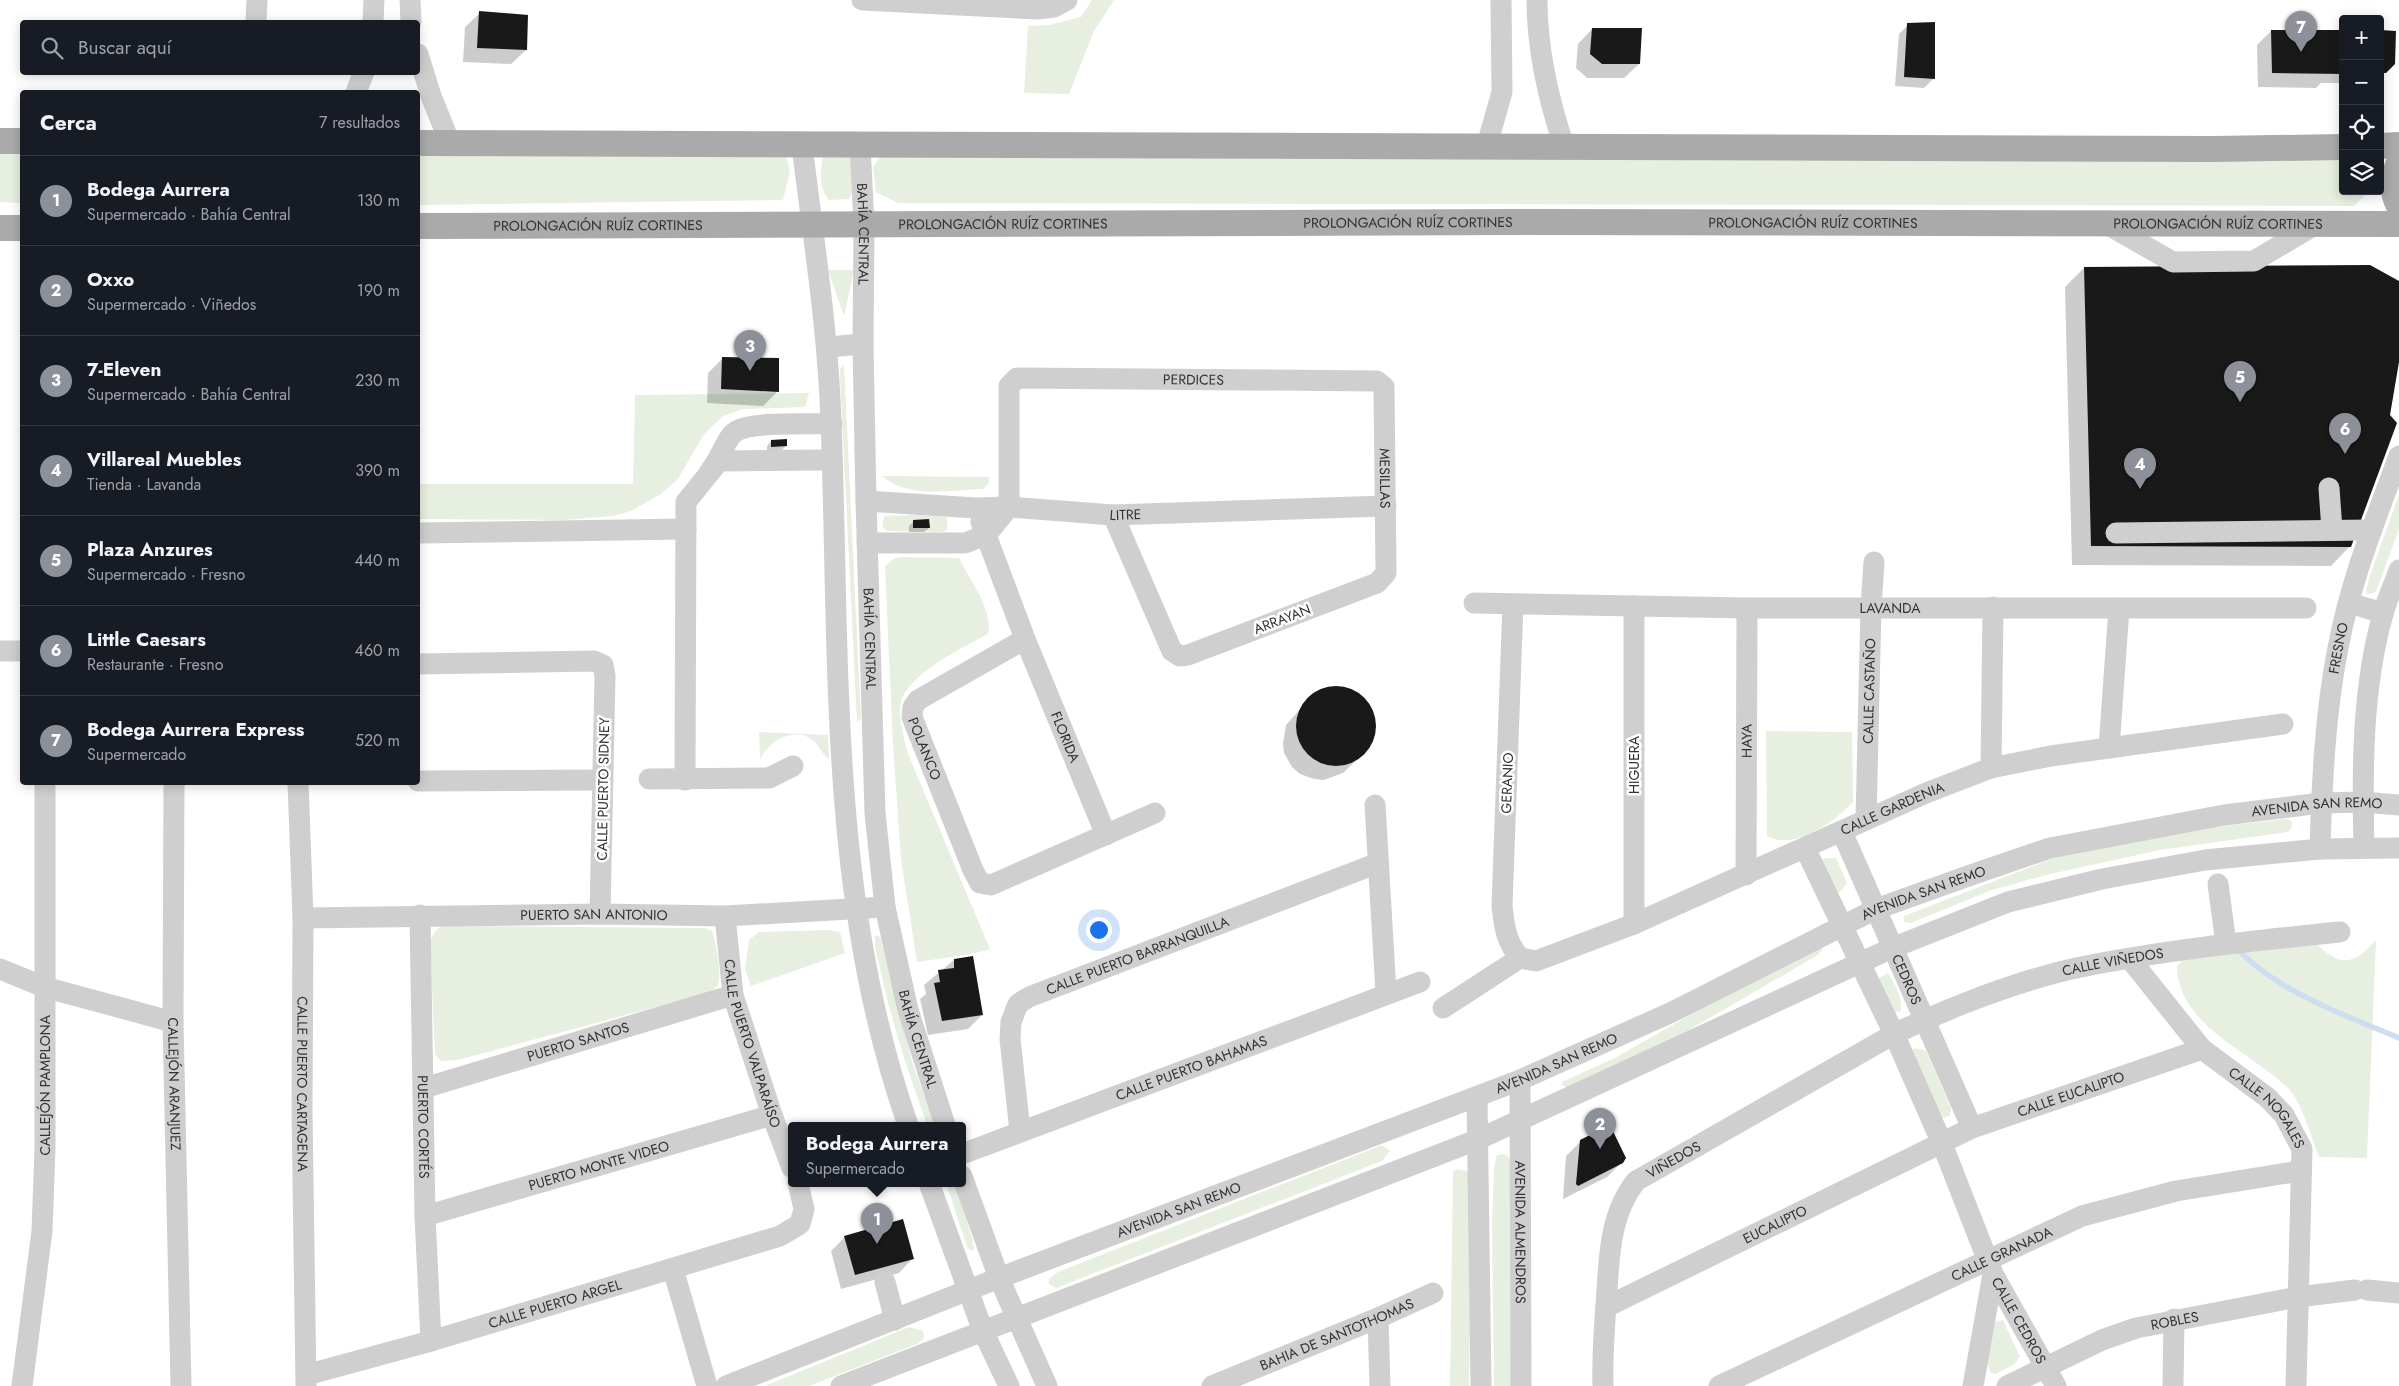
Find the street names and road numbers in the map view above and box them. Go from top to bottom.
street label: BAHÍA CENTRAL [852,183,874,286]
street label: PROLONGACIÓN RUÍZ CORTINES [1303,212,1513,233]
street label: PROLONGACIÓN RUÍZ CORTINES [1708,212,1918,233]
street label: PROLONGACIÓN RUÍZ CORTINES [898,213,1108,234]
street label: PROLONGACIÓN RUÍZ CORTINES [2113,213,2323,234]
street label: PROLONGACIÓN RUÍZ CORTINES [493,215,703,236]
street label: PERDICES [1163,369,1224,390]
street label: MESILLAS [1375,448,1395,509]
street label: LITRE [1109,504,1142,525]
street label: BAHÍA CENTRAL [859,588,881,691]
street label: LAVANDA [1860,598,1921,618]
street label: ARRAYAN [1251,599,1313,639]
street label: FRESNO [2324,620,2353,675]
street label: CALLE CASTAÑO [1858,638,1880,744]
street label: FLORIDA [1046,708,1085,766]
street label: POLANCO [903,714,946,783]
street label: CALLE PUERTO SIDNEY [592,717,614,861]
street label: HAYA [1736,723,1757,758]
street label: HIGUERA [1624,735,1644,794]
street label: GERANIO [1496,752,1518,814]
street label: CALLE GARDENIA [1837,777,1948,840]
street label: AVENIDA SAN REMO [2250,792,2383,822]
street label: AVENIDA SAN REMO [1857,861,1988,925]
street label: PUERTO SAN ANTONIO [520,904,668,925]
street label: CALLE PUERTO BARRANQUILLA [1043,911,1232,1000]
street label: CALLE VIÑEDOS [2060,943,2165,981]
street label: CEDROS [1887,951,1927,1008]
street label: CALLE PUERTO VALPARAÍSO [719,958,786,1131]
street label: BAHÍA CENTRAL [894,988,943,1091]
street label: CALLE PUERTO CARTAGENA [292,996,313,1172]
street label: CALLEJÓN PAMPLONA [35,1014,55,1156]
street label: CALLEJÓN ARANJUEZ [163,1017,186,1151]
street label: PUERTO SANTOS [525,1017,632,1066]
street label: AVENIDA SAN REMO [1492,1028,1621,1098]
street label: CALLE PUERTO BAHAMAS [1113,1030,1270,1105]
street label: CALLE NOGALES [2225,1062,2310,1152]
street label: CALLE EUCALIPTO [2015,1066,2127,1122]
street label: PUERTO CORTÉS [413,1075,434,1179]
street label: PUERTO MONTE VIDEO [526,1135,672,1195]
street label: VIÑEDOS [1643,1136,1705,1183]
street label: AVENIDA ALMENDROS [1510,1160,1531,1304]
street label: AVENIDA SAN REMO [1114,1177,1244,1242]
street label: EUCALIPTO [1739,1200,1810,1249]
street label: CALLE GRANADA [1948,1221,2056,1286]
street label: CALLE CEDROS [1987,1273,2052,1368]
street label: CALLE PUERTO ARGEL [486,1274,625,1333]
street label: BAHIA DE SANTOTHOMAS [1257,1293,1417,1375]
street label: ROBLES [2149,1306,2201,1335]

